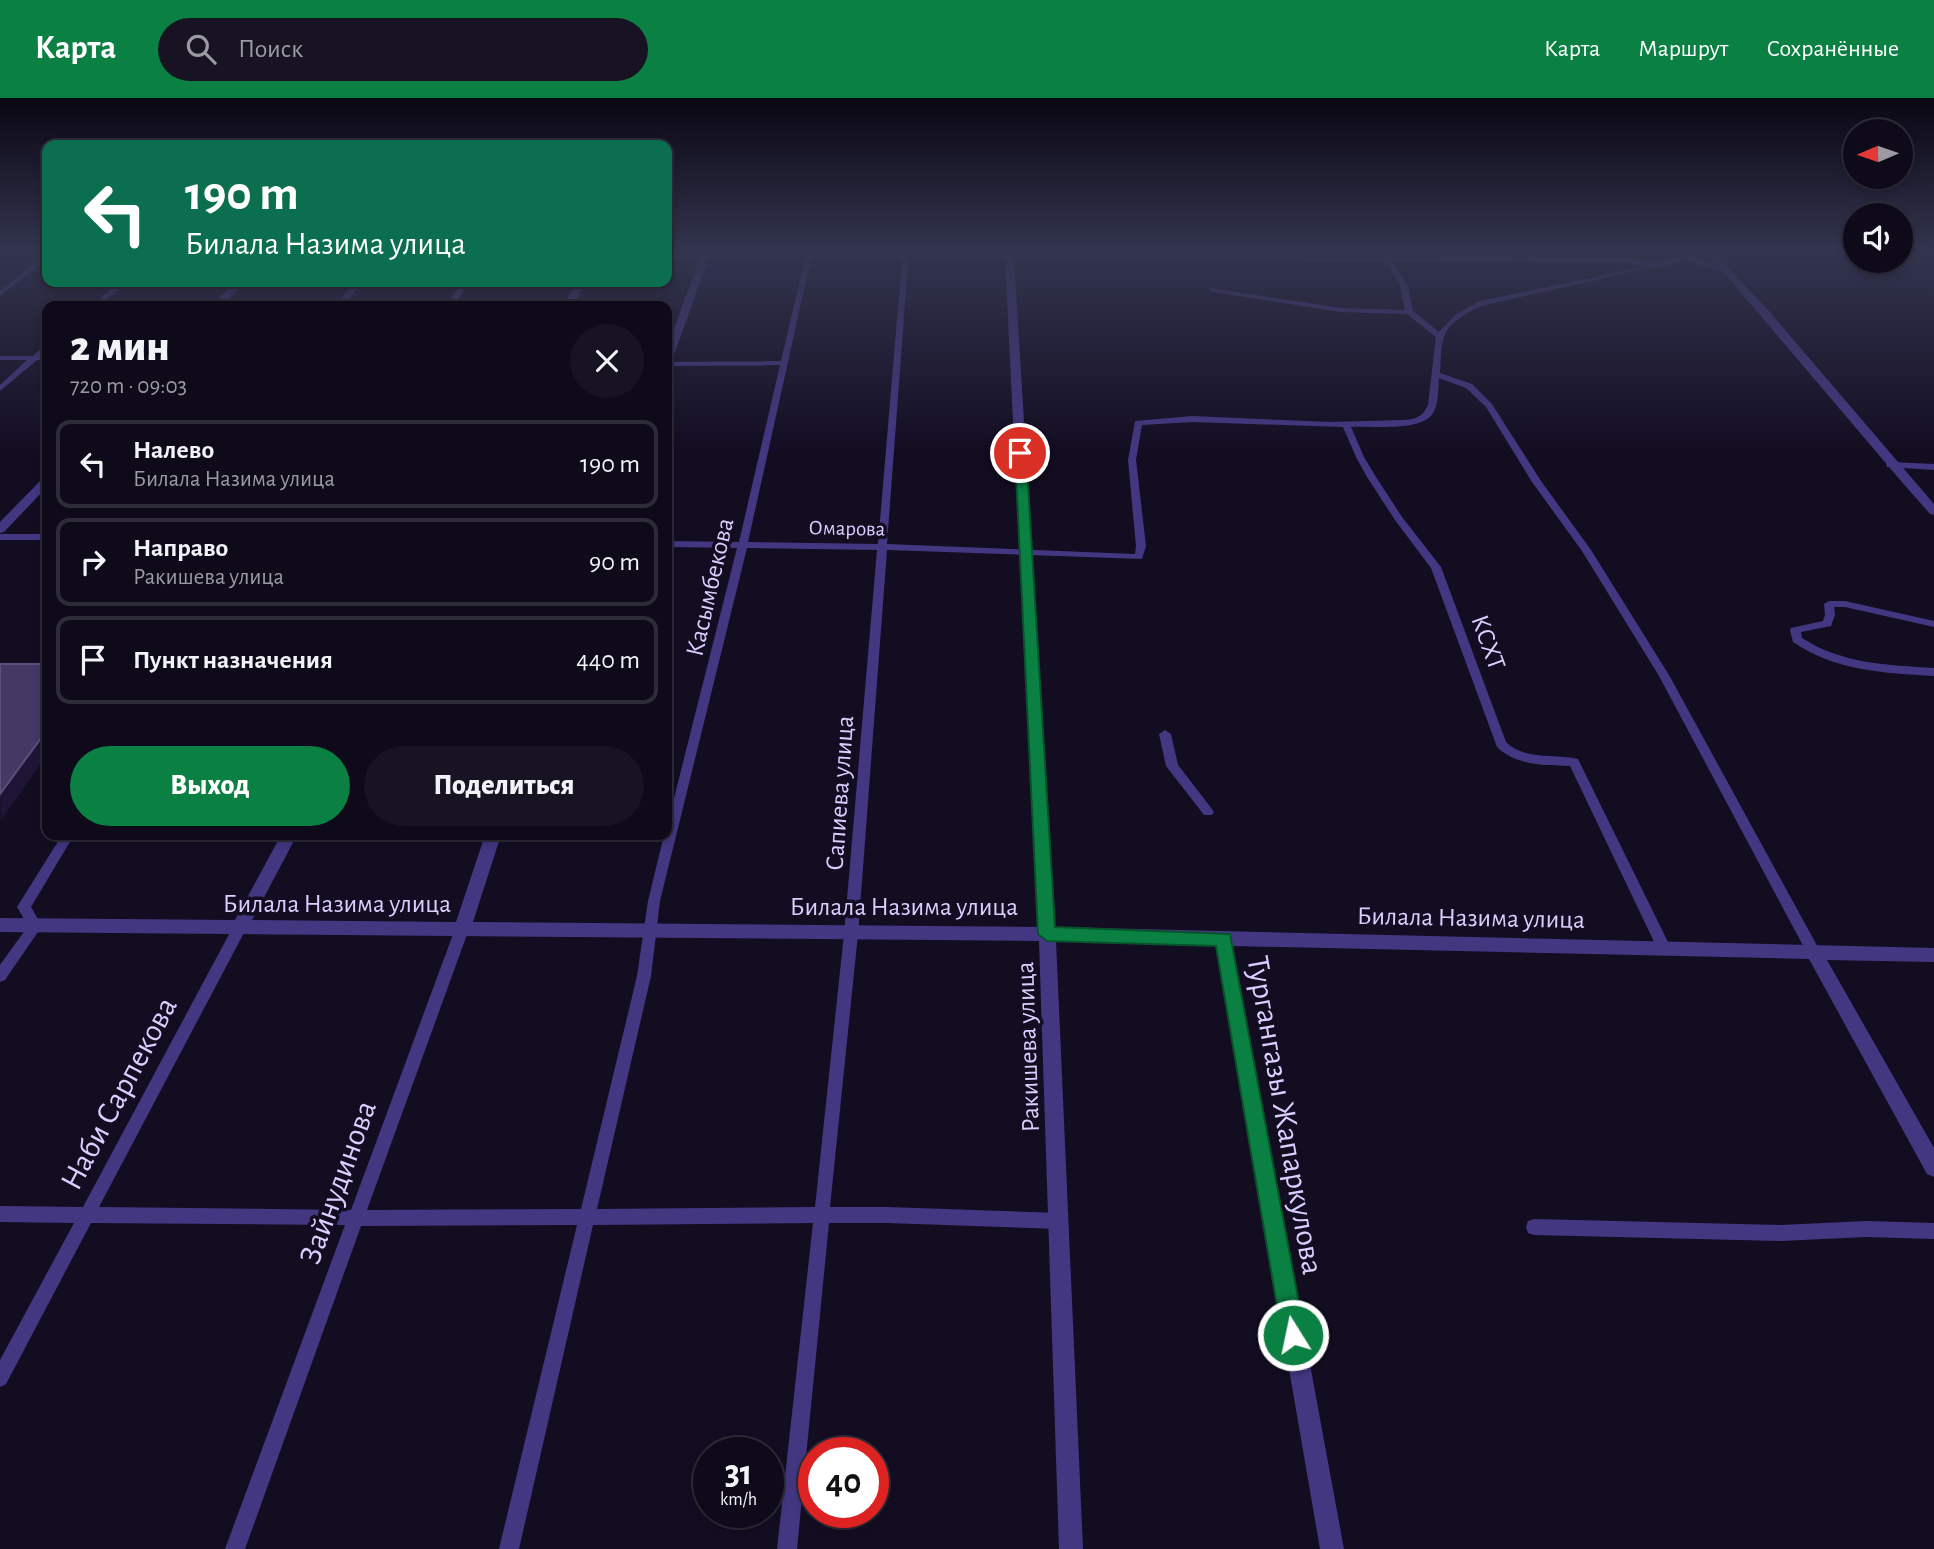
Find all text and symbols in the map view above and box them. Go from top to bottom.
search box [158,18,648,81]
icon: search [182,30,220,68]
text: Карта [35,32,116,65]
text: Поиск [238,36,303,62]
text: Карта [1544,37,1600,61]
text: Маршрут [1638,37,1728,61]
text: Сохранённые [1766,37,1899,61]
north arrow [1843,119,1913,189]
map controls [1843,119,1913,273]
icon: left [70,168,161,259]
text: 190 m [185,170,299,219]
button: sound [1843,203,1913,273]
text: Билала Назима улица [185,228,466,260]
button: close [570,324,644,398]
text: 2 мин [70,326,170,368]
text: 720 m · 09:03 [70,375,187,398]
pin [990,423,1050,483]
icon: arrive [1001,434,1039,472]
text: Налево [133,437,214,463]
icon: left [74,445,112,483]
text: 190 m [580,451,640,477]
text: Билала Назима улица [133,468,335,491]
street label: Касымбекова [681,515,739,659]
street label: Омарова [808,517,886,540]
text: Направо [133,535,228,561]
icon: right [74,543,112,581]
text: 90 m [589,549,640,575]
text: Ракишева улица [133,566,284,589]
street label: КСХТ [1466,611,1510,673]
icon: arrive [74,641,112,679]
text: Пункт назначения [133,647,333,673]
text: 440 m [576,647,640,673]
street label: Сапиева улица [822,715,858,871]
button: Выход [70,746,350,826]
button: Поделиться [364,746,644,826]
street label: Билала Назима улица [223,891,451,917]
street label: Билала Назима улица [790,894,1018,920]
street label: Билала Назима улица [1357,903,1585,933]
street label: Тургангазы Жапаркулова [1241,953,1329,1277]
street label: Ракишева улица [1012,961,1044,1133]
street label: Наби Сарпекова [55,992,183,1195]
street label: Зайнудинова [294,1096,382,1268]
position arrow [1256,1298,1330,1372]
speed limit sign: 40 [798,1437,889,1528]
text: 31 [725,1456,752,1491]
text: km/h [720,1491,757,1509]

